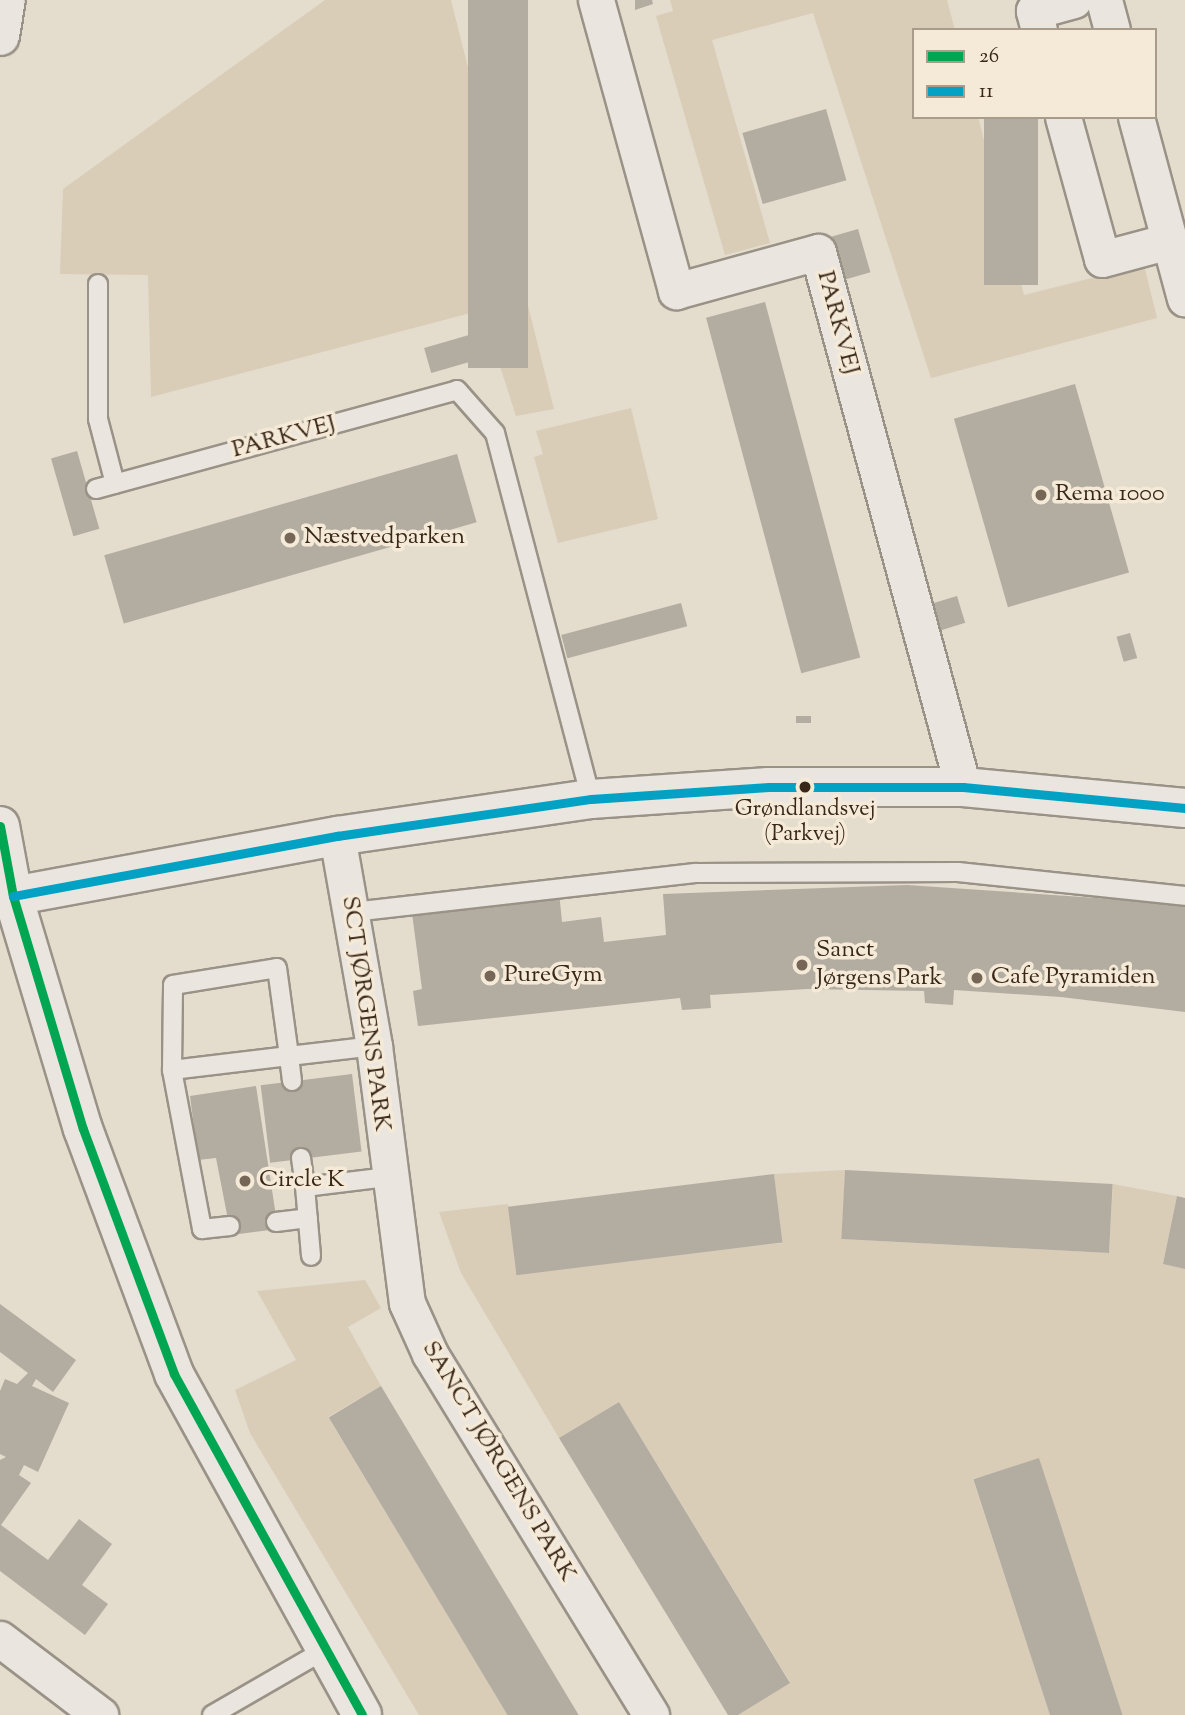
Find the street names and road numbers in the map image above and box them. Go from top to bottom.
street label: PARKVEJ [809,268,865,378]
street label: PARKVEJ [229,410,339,466]
street label: SCT JØRGENS PARK [334,894,396,1134]
street label: SANCT JØRGENS PARK [415,1336,581,1588]

